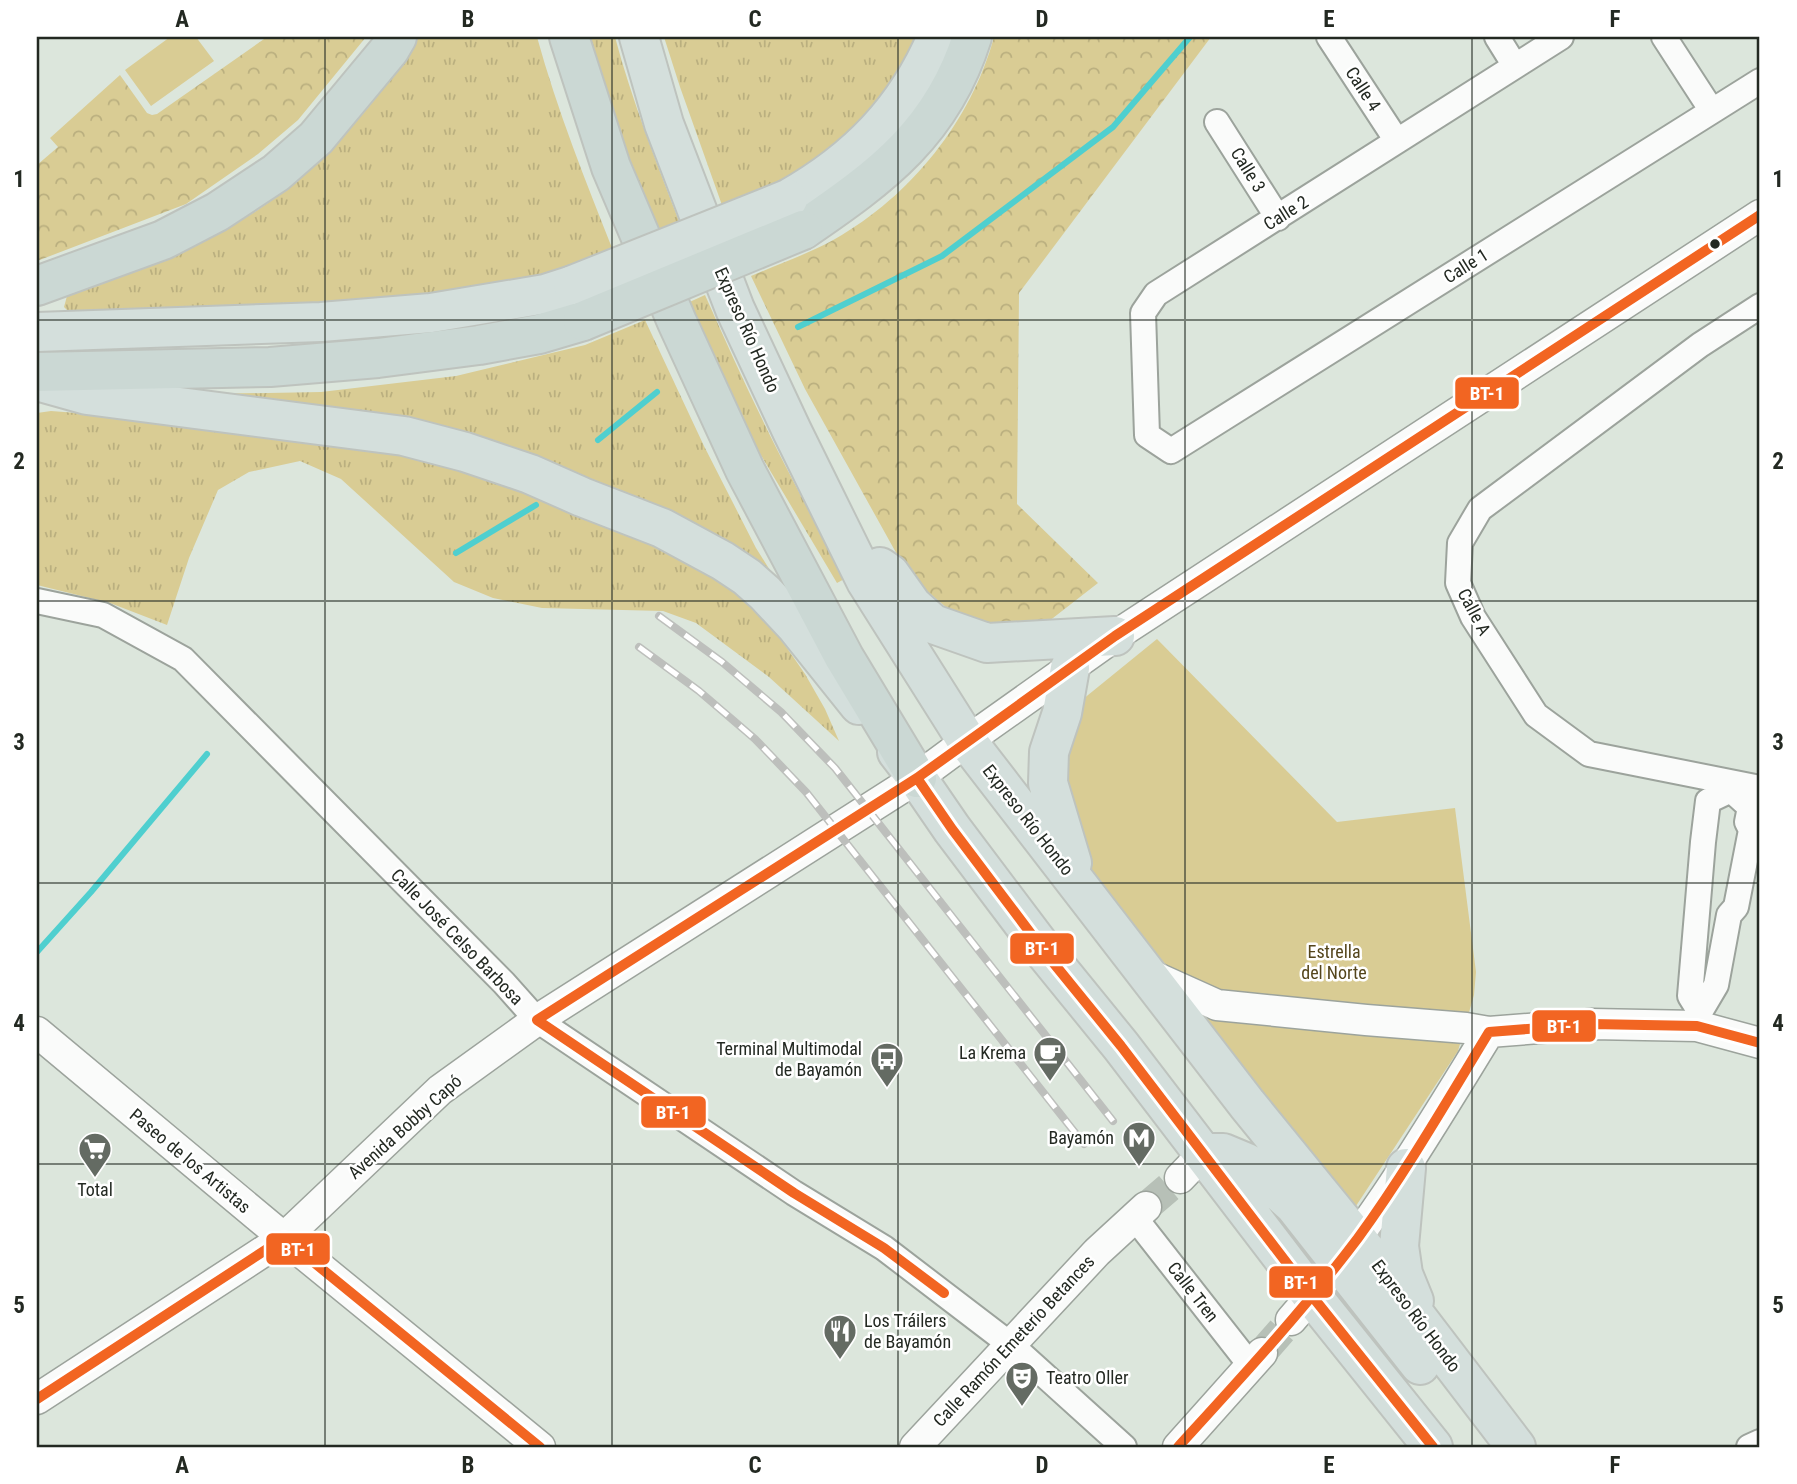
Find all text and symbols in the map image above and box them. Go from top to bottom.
text: A [175,6,189,33]
text: B [462,6,474,33]
text: C [748,6,762,33]
text: D [1036,6,1049,33]
text: E [1323,6,1335,33]
text: F [1610,6,1621,33]
street label: Calle 4 [1341,63,1386,115]
street label: Calle 3 [1227,144,1270,196]
text: 1 [13,166,25,193]
text: 1 [1772,166,1784,193]
street label: Calle 2 [1260,191,1312,234]
unlabelled marker [1708,237,1722,251]
street label: Calle 1 [1440,244,1492,287]
street label: Expreso Río Hondo [710,264,784,396]
line badge: BT-1 [1454,376,1520,410]
text: BT-1 [1470,382,1504,405]
text: 2 [13,448,25,475]
text: 2 [1772,448,1784,475]
street label: Calle A [1453,585,1496,639]
text: 3 [13,729,25,756]
text: 3 [1772,729,1784,756]
street label: Expreso Río Hondo [979,760,1078,879]
street label: Calle José Celso Barbosa [387,864,528,1009]
line badge: BT-1 [1009,932,1075,965]
text: BT-1 [1025,937,1059,960]
park label: Estrella del Norte [1301,941,1367,983]
line badge: BT-1 [1531,1009,1597,1043]
text: 4 [13,1010,25,1037]
text: 4 [1772,1010,1784,1037]
text: BT-1 [1547,1015,1581,1038]
cafe icon: La Krema [1031,1034,1069,1083]
place label: Terminal Multimodal de Bayamón [716,1038,862,1080]
bus stop icon: Terminal Multimodal de Bayamón [868,1040,906,1089]
place label: La Krema [959,1042,1026,1063]
street label: Avenida Bobby Capó [344,1070,466,1183]
line badge: BT-1 [640,1095,707,1129]
text: BT-1 [656,1101,690,1124]
street label: Paseo de los Artistas [126,1104,255,1217]
metro station icon: Bayamón [1120,1119,1158,1168]
place label: Bayamón [1048,1127,1114,1148]
supermarket icon: Total [76,1130,114,1179]
place label: Total [77,1179,113,1200]
line badge: BT-1 [265,1232,331,1266]
text: BT-1 [281,1238,315,1261]
street label: Calle Ramón Emeterio Betances [929,1251,1099,1431]
street label: Expreso Río Hondo [1367,1256,1465,1376]
street label: Calle Tren [1163,1257,1223,1326]
line badge: BT-1 [1268,1265,1334,1299]
text: BT-1 [1284,1271,1318,1294]
text: 5 [13,1292,25,1319]
text: 5 [1772,1292,1784,1319]
place label: Los Tráilers de Bayamón [864,1310,951,1352]
restaurant icon: Los Tráilers de Bayamón [821,1312,859,1361]
theatre icon: Teatro Oller [1003,1359,1041,1408]
place label: Teatro Oller [1046,1367,1129,1388]
text: A [175,1452,189,1479]
text: B [462,1452,474,1479]
text: C [748,1452,762,1479]
text: D [1036,1452,1049,1479]
text: E [1323,1452,1335,1479]
text: F [1610,1452,1621,1479]

